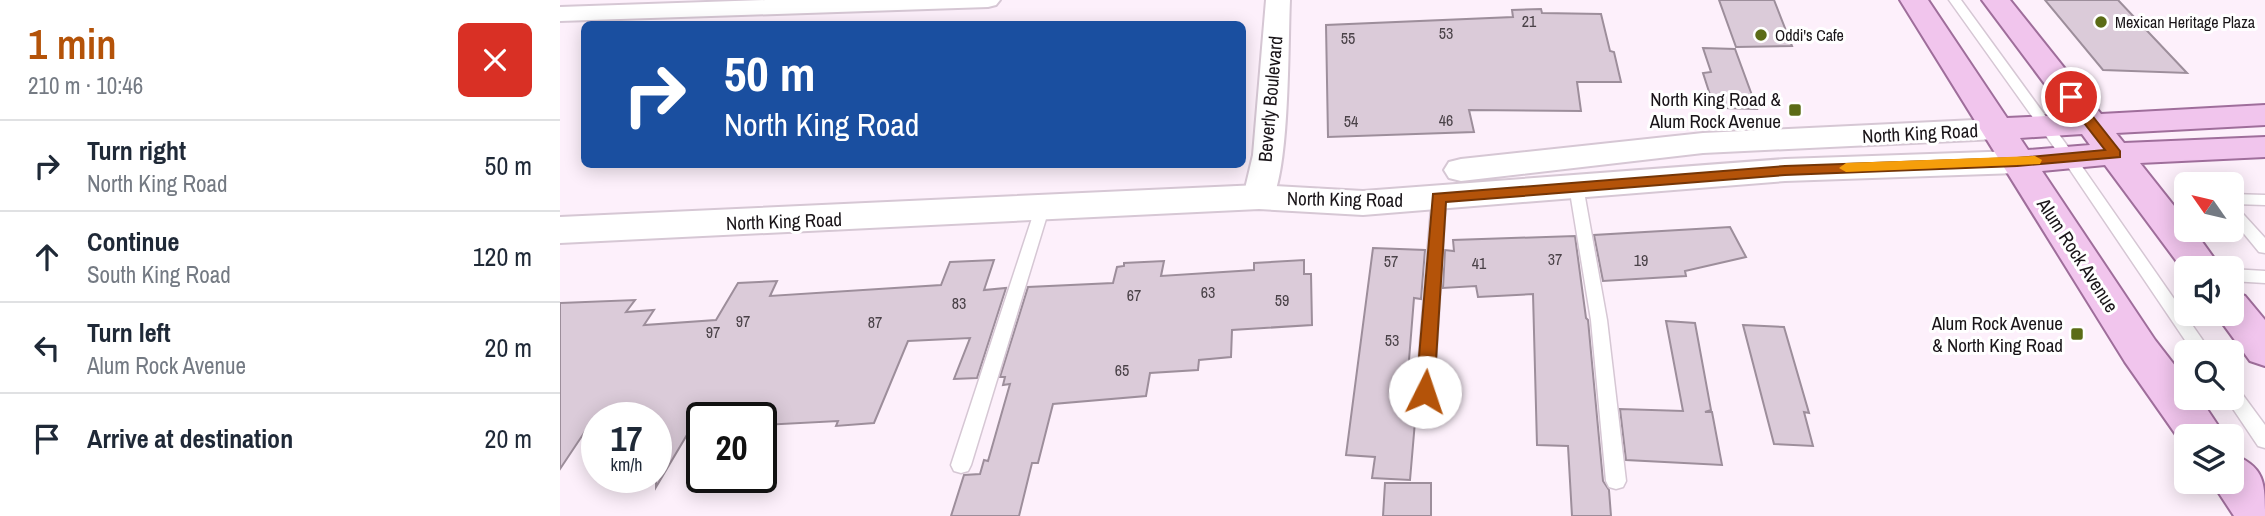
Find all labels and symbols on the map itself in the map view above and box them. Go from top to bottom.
house number: 21 [1522,10,1537,32]
place label: Mexican Heritage Plaza [2115,11,2256,33]
marker: Mexican Heritage Plaza [2093,14,2109,30]
house number: 53 [1439,22,1453,44]
place label: Oddi's Cafe [1775,24,1844,46]
house number: 55 [1341,27,1355,49]
marker: Oddi's Cafe [1753,27,1769,43]
street label: Beverly Boulevard [1252,35,1288,163]
pin [2041,67,2101,127]
place label: North King Road & Alum Rock Avenue [1649,86,1782,134]
marker: North King Road & Alum Rock Avenue [1787,102,1803,118]
house number: 46 [1439,109,1453,131]
house number: 54 [1344,110,1358,132]
street label: North King Road [1861,117,1979,149]
north arrow [2174,172,2244,242]
street label: North King Road [1287,185,1403,213]
street label: Alum Rock Avenue [2031,192,2125,317]
street label: North King Road [726,206,842,236]
house number: 37 [1548,248,1562,270]
house number: 19 [1634,249,1648,271]
house number: 57 [1384,250,1398,272]
house number: 41 [1472,252,1487,274]
house number: 63 [1201,281,1215,303]
house number: 67 [1127,284,1141,306]
house number: 59 [1275,289,1289,311]
house number: 83 [952,292,966,314]
house number: 97 [736,310,750,332]
place label: Alum Rock Avenue & North King Road [1931,310,2063,358]
house number: 87 [868,311,882,333]
house number: 97 [706,321,720,343]
marker: Alum Rock Avenue & North King Road [2069,326,2085,342]
house number: 53 [1385,329,1399,351]
position arrow [1388,355,1462,429]
house number: 65 [1115,359,1129,381]
speed limit sign: 20 [686,402,777,493]

